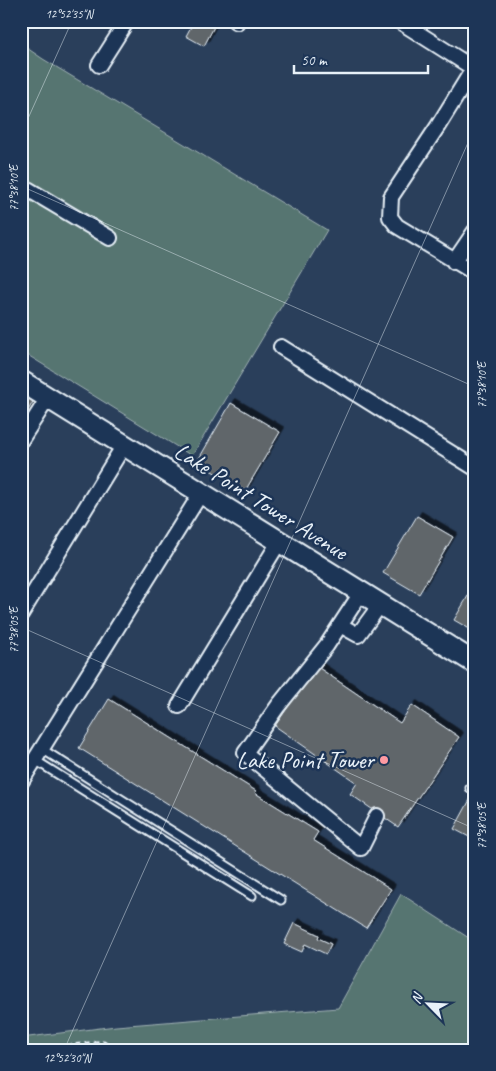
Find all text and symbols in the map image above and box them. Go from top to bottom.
text: 12°52'35"N [45,6,94,22]
scale bar [294,42,427,74]
text: 50 m [301,51,328,70]
text: 77°38'10"E [6,163,22,211]
text: 77°38'10"E [474,360,490,408]
street label: Lake Point Tower Avenue [169,436,355,568]
text: 77°38'05"E [6,605,22,653]
place label: Lake Point Tower [236,745,376,775]
marker: Lake Point Tower [378,754,390,766]
text: 77°38'05"E [474,801,490,849]
north arrow [404,978,454,1028]
text: N [407,989,427,1006]
text: 12°52'30"N [43,1050,92,1066]

